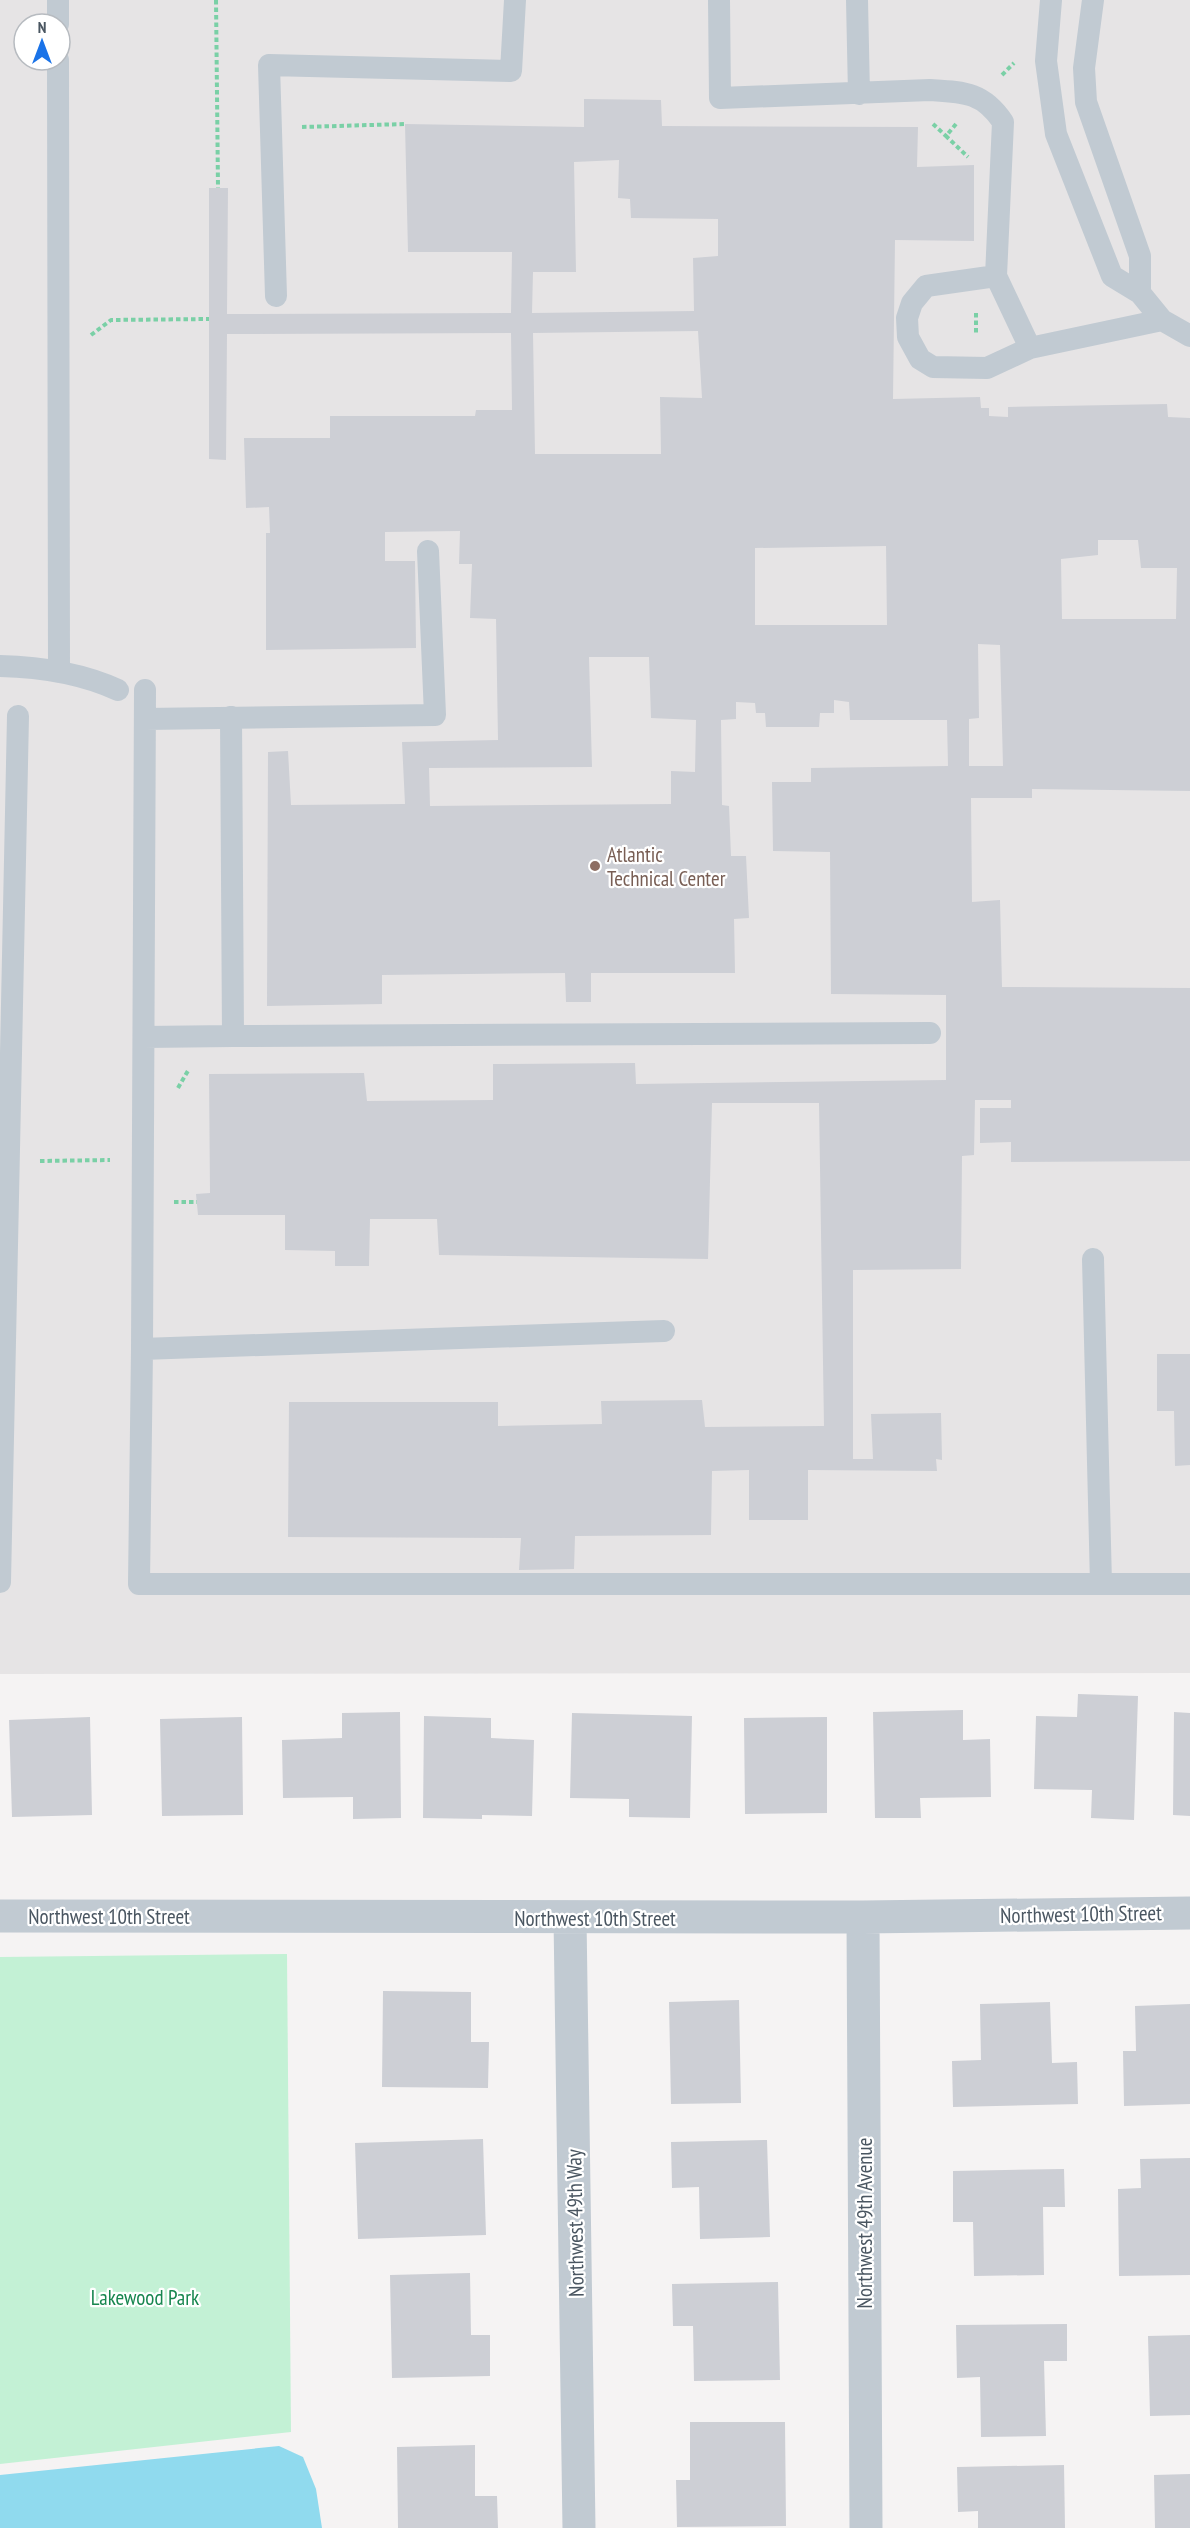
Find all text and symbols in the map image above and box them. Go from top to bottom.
north arrow [12,12,72,72]
text: N [38,17,46,37]
place label: Atlantic Technical Center [607,841,726,892]
marker: Atlantic Technical Center [588,859,602,873]
street label: Northwest 10th Street [1000,1899,1162,1929]
street label: Northwest 10th Street [28,1903,190,1930]
street label: Northwest 10th Street [514,1905,676,1932]
street label: Northwest 49th Avenue [851,2138,878,2308]
street label: Northwest 49th Way [560,2149,590,2297]
park label: Lakewood Park [91,2284,199,2311]

